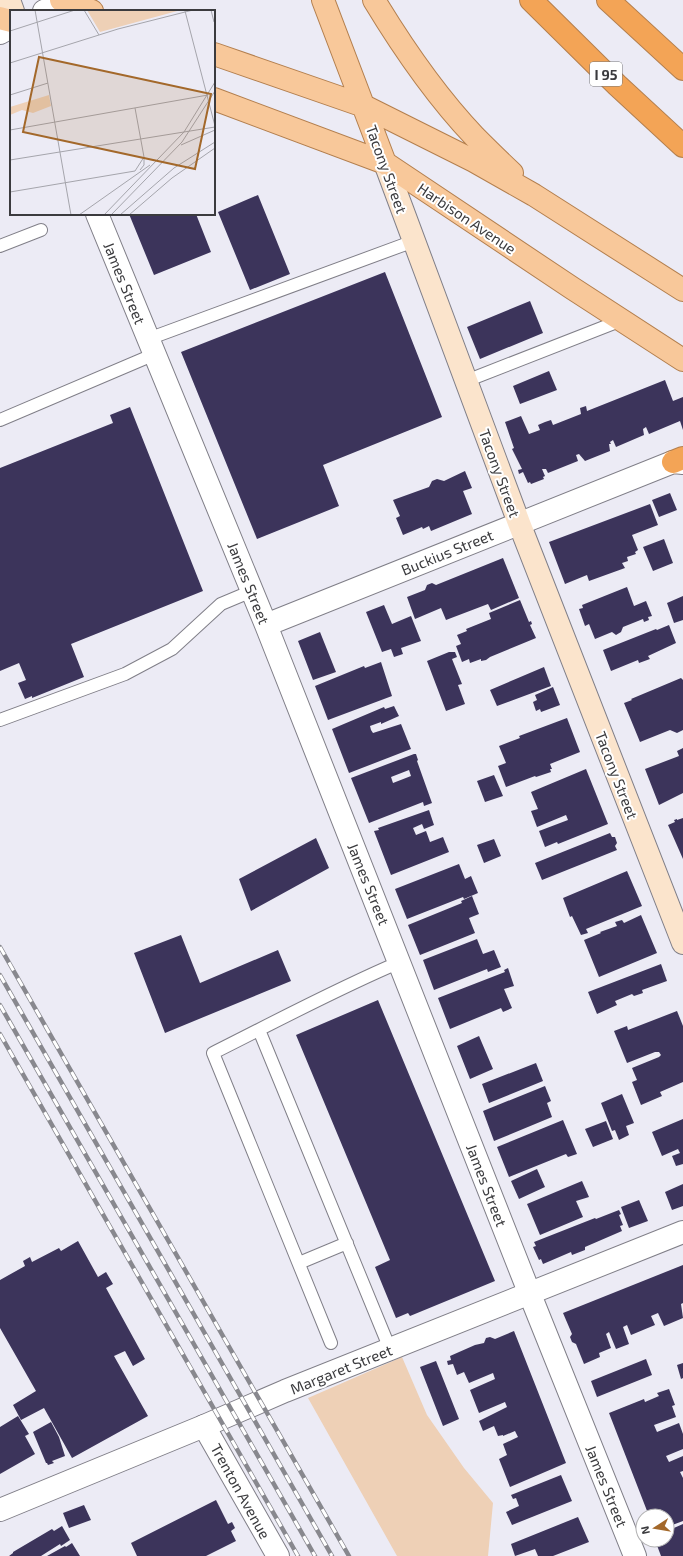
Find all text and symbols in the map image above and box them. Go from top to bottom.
inset map [10,10,215,215]
road number: I 95 [590,62,622,86]
street label: Tacony Street [363,122,411,216]
street label: Harbison Avenue [414,178,520,258]
street label: James Street [100,239,150,327]
street label: Tacony Street [476,426,524,520]
street label: Buckius Street [398,525,496,579]
street label: James Street [224,539,274,627]
street label: Tacony Street [592,729,642,822]
street label: James Street [344,840,394,928]
street label: James Street [463,1141,511,1229]
street label: Margaret Street [287,1340,395,1398]
street label: Trenton Avenue [207,1440,275,1542]
street label: James Street [582,1442,632,1530]
north arrow [635,1508,675,1548]
text: N [638,1525,652,1535]

